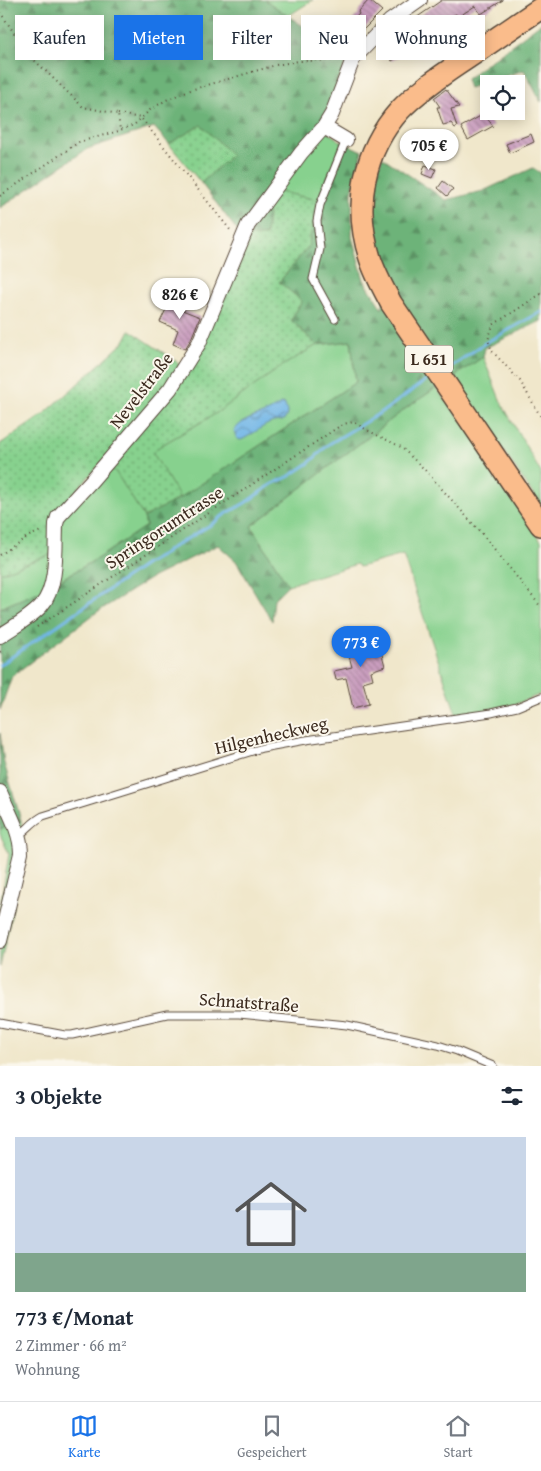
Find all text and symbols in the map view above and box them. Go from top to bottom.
chip: Kaufen [15,15,104,60]
chip: Mieten [114,15,203,60]
chip: Filter [213,15,291,60]
chip: Neu [301,15,366,60]
chip: Wohnung [376,15,485,60]
map controls [480,75,525,120]
button: locate [480,75,525,120]
pin: 705 € [394,128,464,171]
text: 705 € [411,133,447,157]
pin: 826 € [145,278,215,320]
text: 826 € [162,282,198,306]
street label: Nevelstraße [102,346,180,434]
road number: L 651 [405,346,453,372]
street label: Springorumtrasse [100,479,228,575]
pin: 773 € [326,626,396,668]
text: 773 € [343,630,379,654]
street label: Hilgenheckweg [212,709,330,761]
street label: Schnatstraße [198,985,300,1019]
text: 3 Objekte [15,1081,102,1112]
icon: filters [498,1082,526,1110]
icon: home [226,1169,316,1259]
text: 773 €/Monat [15,1302,134,1333]
text: 2 Zimmer · 66 m² [15,1333,127,1357]
text: Wohnung [15,1357,80,1381]
tab: Karte [68,1412,101,1462]
tab: Gespeichert [237,1412,307,1462]
tab: Start [444,1412,473,1462]

